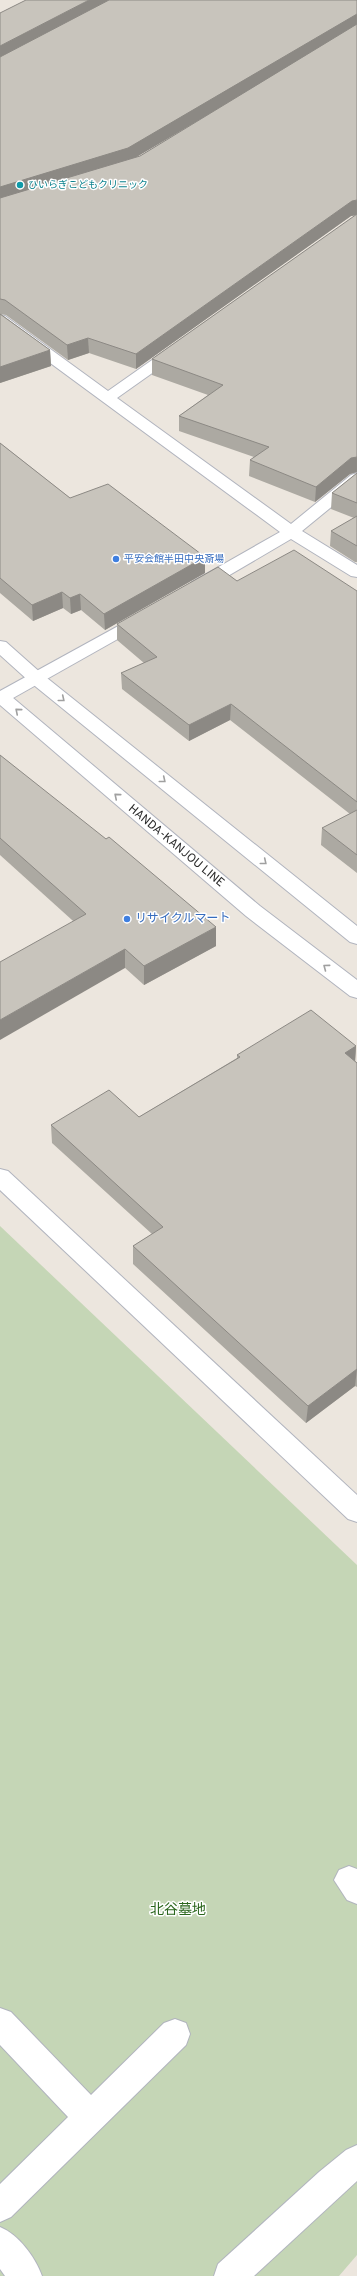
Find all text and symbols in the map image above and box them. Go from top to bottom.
place label: ひいらぎこどもクリニック [28,179,148,192]
marker: ひいらぎこどもクリニック [15,180,25,190]
place label: 平安会館半田中央斎場 [124,553,224,566]
marker: 平安会館半田中央斎場 [111,554,121,564]
one-way arrow [57,694,64,701]
one-way arrow [16,709,23,716]
one-way arrow [158,776,165,783]
one-way arrow [115,793,122,800]
street label: HANDA-KANJOU LINE [125,801,227,891]
one-way arrow [260,857,267,864]
place label: リサイクルマート [135,911,230,927]
marker: リサイクルマート [122,914,132,924]
one-way arrow [323,964,330,972]
park label: 北谷墓地 [150,1901,206,1919]

